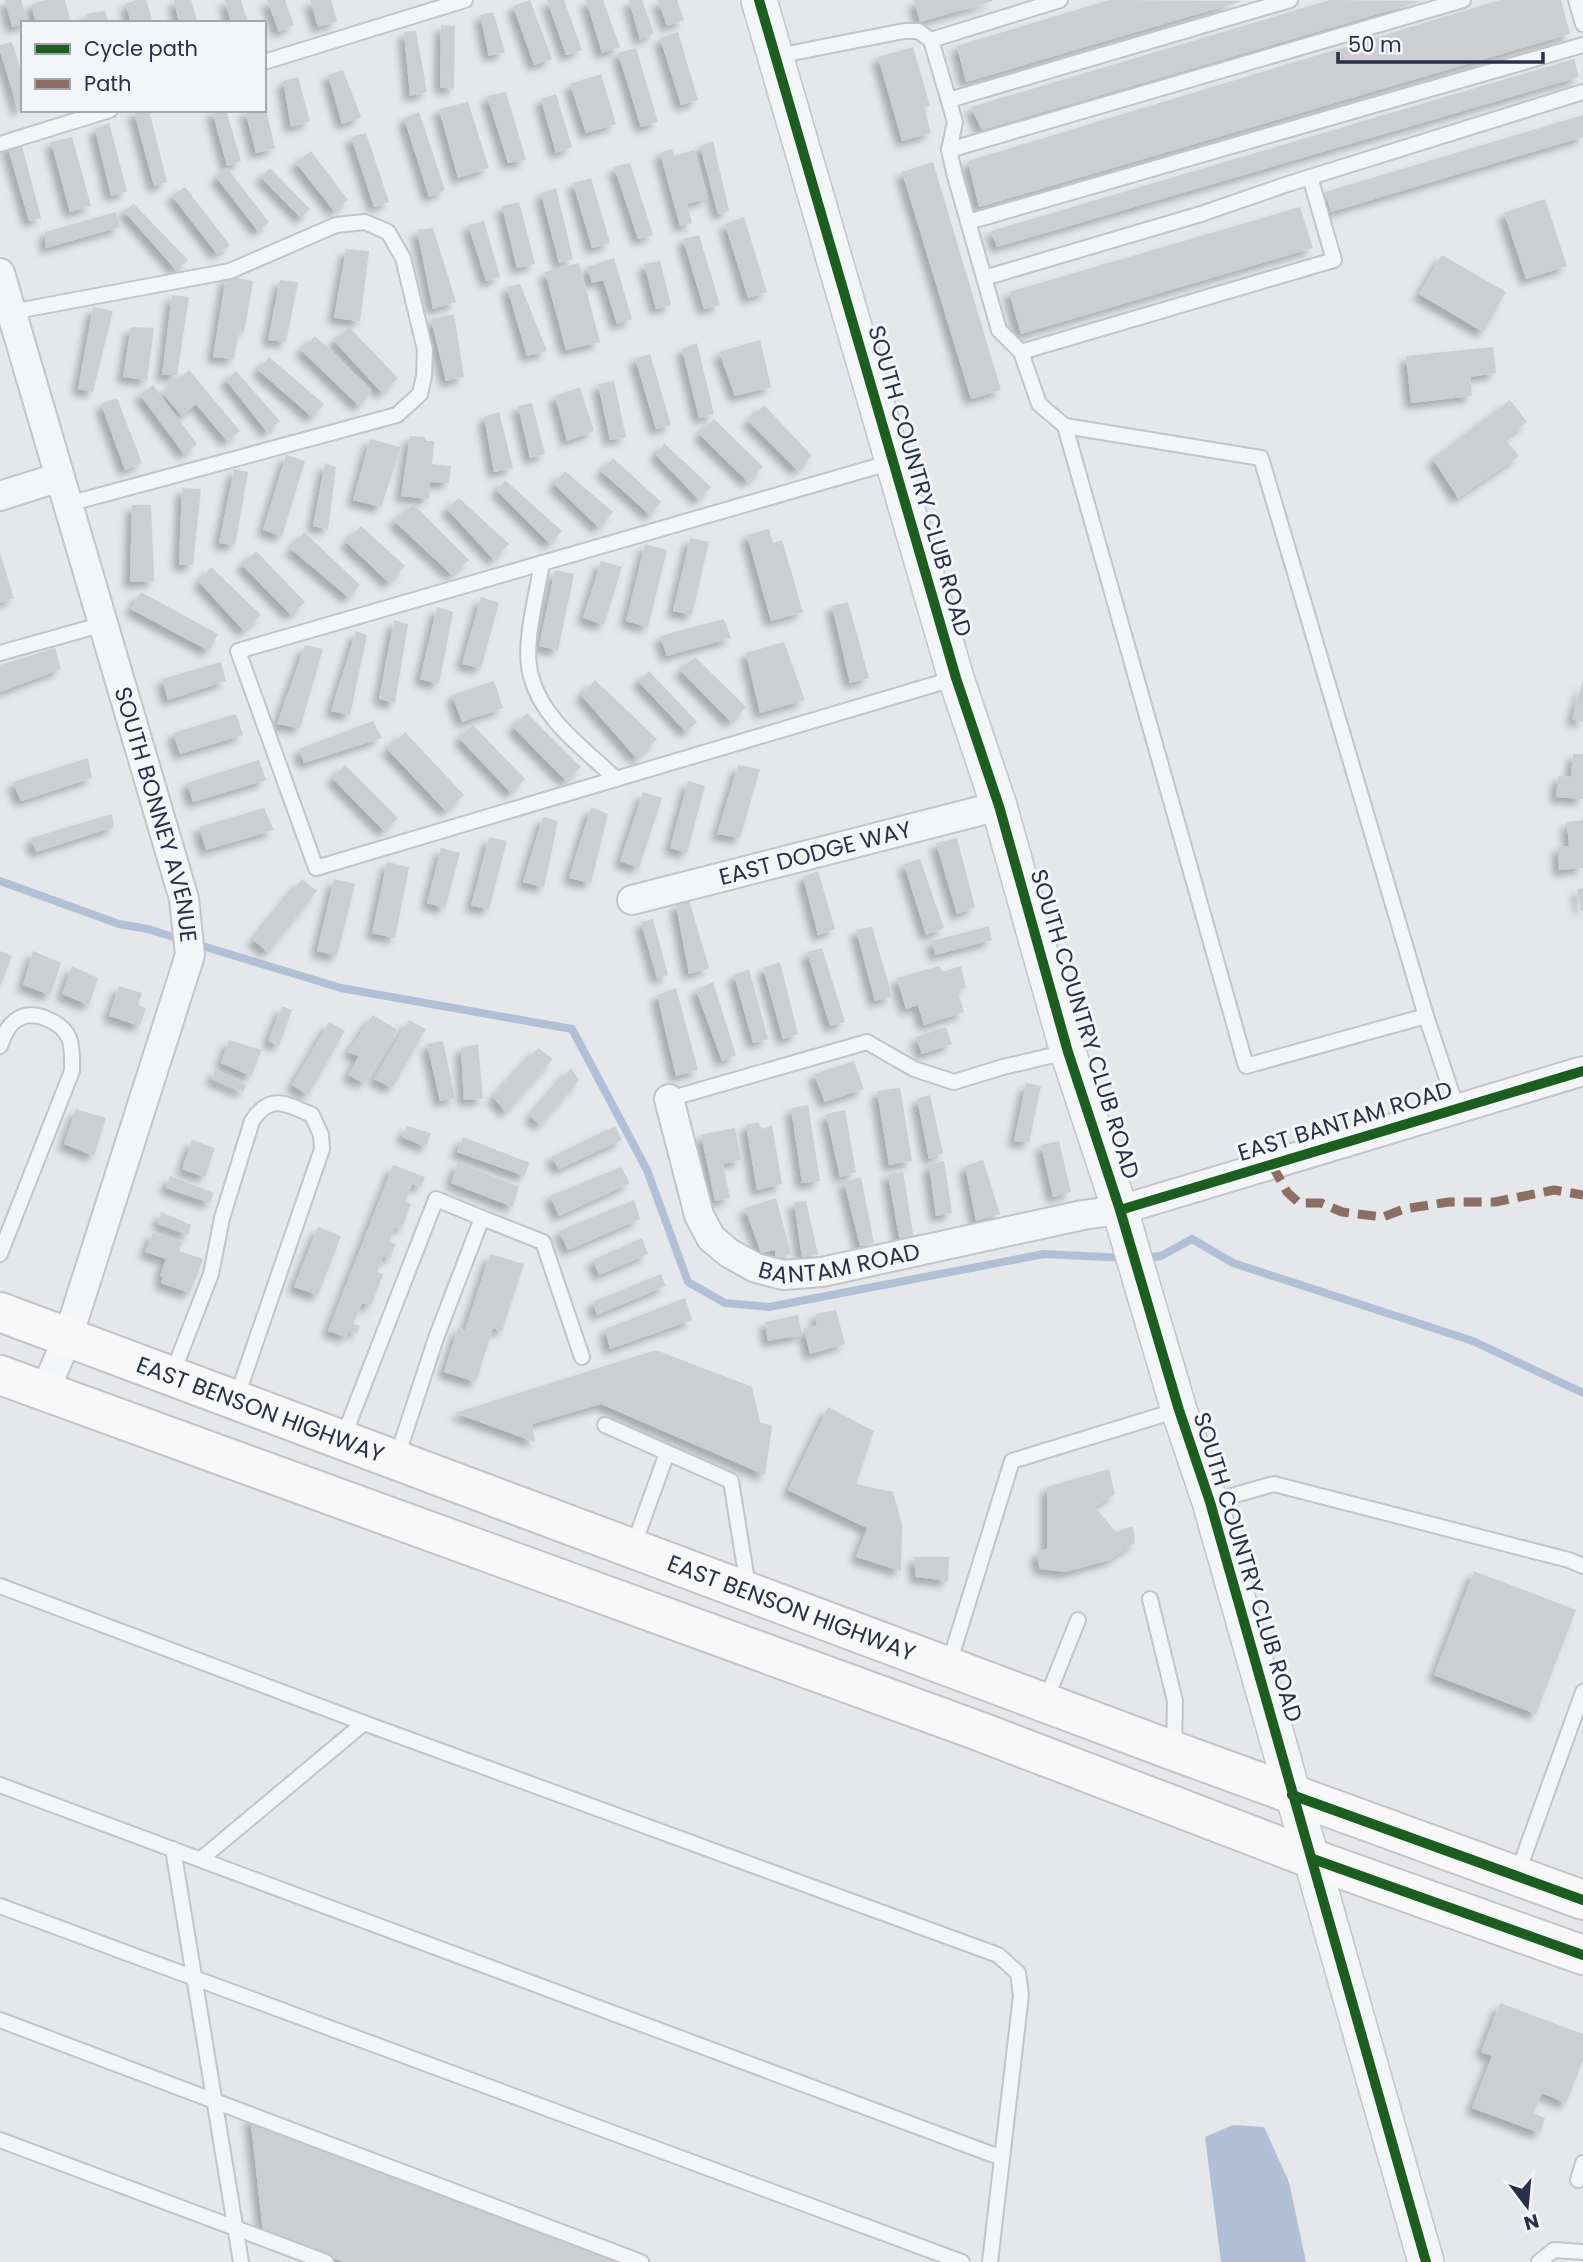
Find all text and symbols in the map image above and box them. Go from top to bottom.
legend [21,21,266,112]
scale bar [1338,21,1543,65]
text: 50 m [1348,30,1402,59]
text: Cycle path [84,34,198,63]
text: Path [84,69,131,98]
street label: SOUTH COUNTRY CLUB ROAD [860,322,980,640]
street label: SOUTH BONNEY AVENUE [106,683,205,944]
street label: EAST DODGE WAY [716,813,915,893]
street label: SOUTH COUNTRY CLUB ROAD [1023,865,1147,1183]
street label: EAST BANTAM ROAD [1234,1073,1456,1169]
street label: BANTAM ROAD [755,1235,923,1292]
street label: EAST BENSON HIGHWAY [132,1348,389,1470]
street label: SOUTH COUNTRY CLUB ROAD [1186,1408,1310,1726]
street label: EAST BENSON HIGHWAY [663,1547,920,1669]
north arrow [1492,2171,1562,2241]
text: N [1521,2207,1542,2237]

